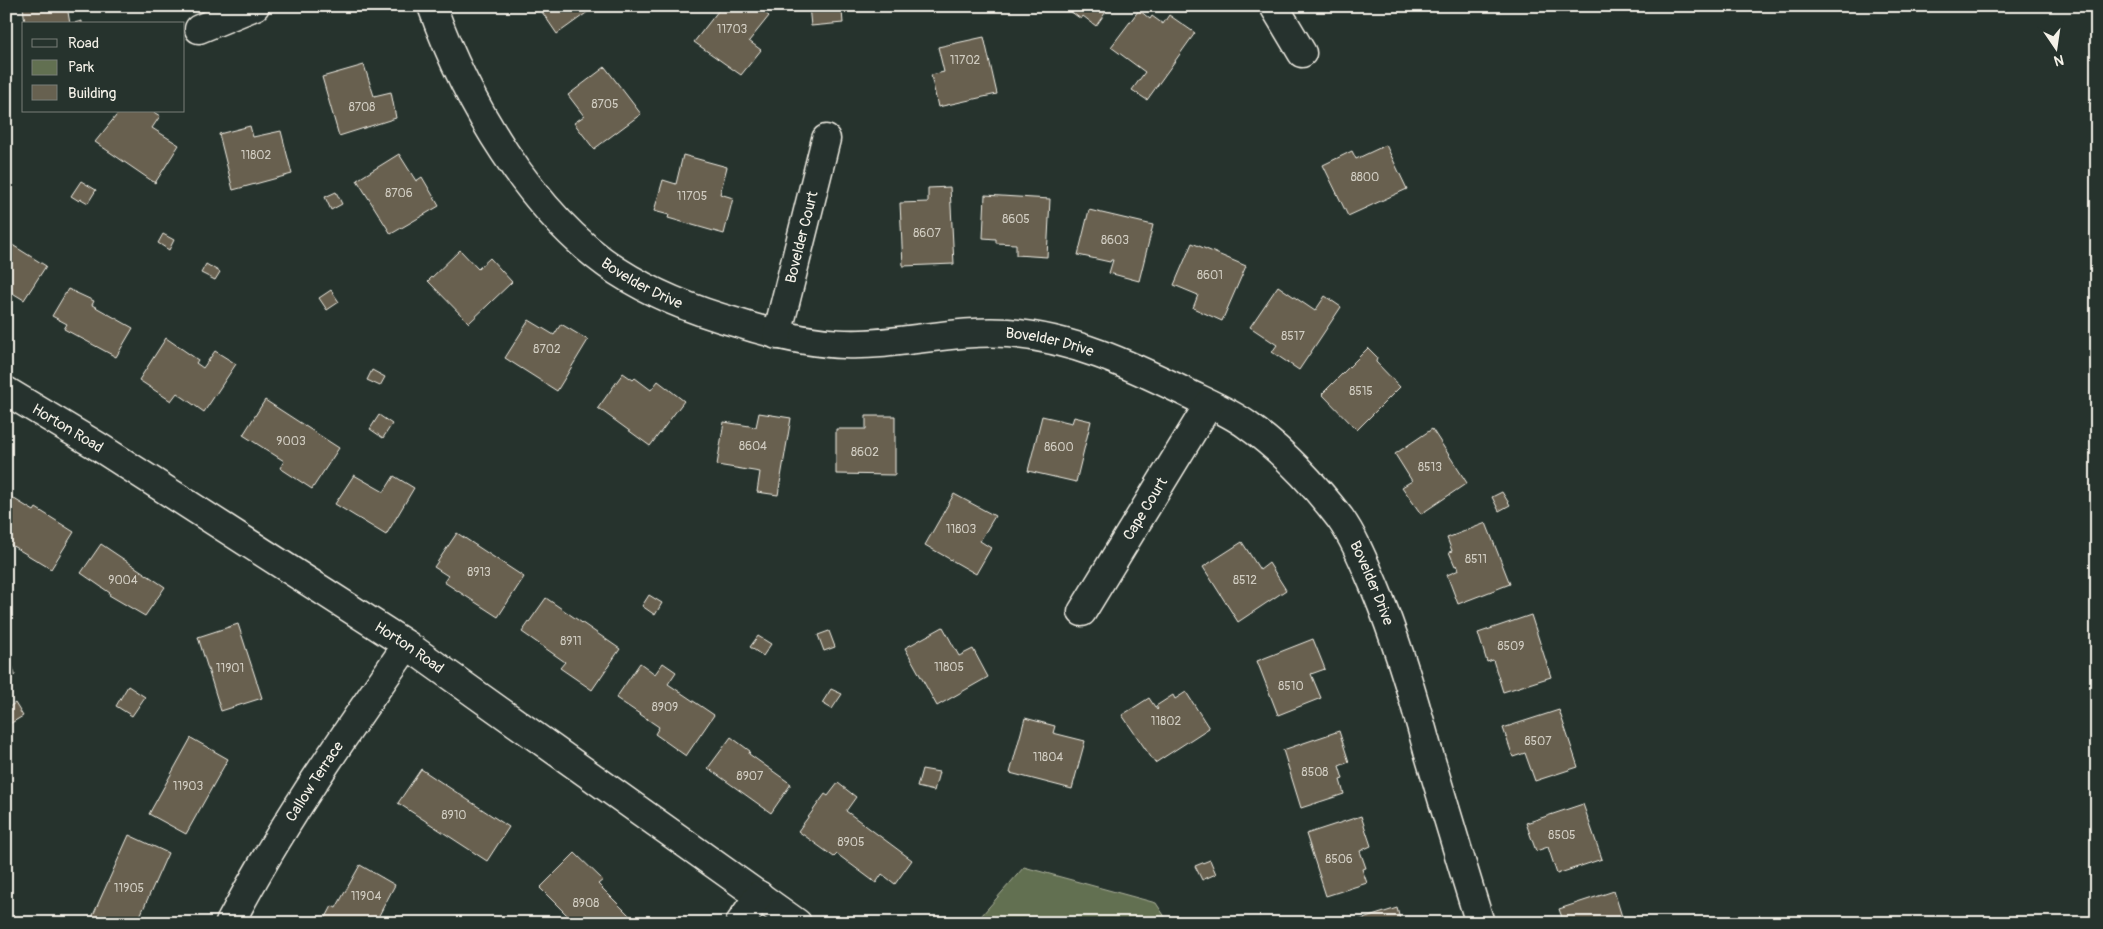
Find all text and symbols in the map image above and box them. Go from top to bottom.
legend [22,22,185,112]
house number: 11703 [717,22,748,37]
north arrow [2030,22,2080,72]
text: Road [68,34,99,53]
text: N [2052,51,2065,70]
house number: 11702 [950,53,981,68]
text: Park [68,58,95,77]
text: Building [68,84,116,103]
house number: 8705 [591,97,619,112]
house number: 8708 [349,100,375,115]
house number: 11802 [241,148,271,163]
house number: 8800 [1351,170,1379,185]
house number: 8706 [385,186,413,201]
street label: Bovelder Court [781,188,823,285]
house number: 11705 [677,189,707,204]
house number: 8605 [1002,212,1030,227]
house number: 8607 [913,226,941,241]
house number: 8603 [1101,233,1129,248]
street label: Bovelder Drive [597,254,686,314]
house number: 8601 [1197,268,1223,283]
street label: Bovelder Drive [1005,324,1097,361]
house number: 8517 [1281,329,1305,344]
house number: 8702 [533,342,561,357]
house number: 8515 [1349,384,1373,399]
street label: Horton Road [28,400,106,457]
house number: 9003 [276,434,306,449]
house number: 8604 [739,439,767,454]
house number: 8600 [1044,440,1074,455]
house number: 8602 [851,445,879,460]
house number: 8513 [1418,460,1442,475]
street label: Cape Court [1119,473,1172,544]
house number: 11803 [946,522,976,537]
street label: Bovelder Drive [1345,538,1398,629]
house number: 8511 [1465,552,1487,567]
house number: 8913 [467,565,491,580]
house number: 9004 [108,573,138,588]
house number: 8512 [1233,573,1257,588]
street label: Horton Road [371,618,447,678]
house number: 8911 [560,634,582,649]
house number: 8509 [1498,639,1524,654]
house number: 11805 [934,660,964,675]
house number: 11901 [216,661,244,676]
house number: 8510 [1278,679,1304,694]
house number: 8909 [652,700,678,715]
house number: 11802 [1151,714,1181,729]
house number: 8507 [1524,734,1552,749]
street label: Callow Terrace [282,737,348,825]
house number: 11804 [1033,750,1063,765]
house number: 8508 [1302,765,1328,780]
house number: 8907 [737,769,764,784]
house number: 11903 [173,779,204,794]
house number: 8910 [441,808,467,823]
house number: 8505 [1548,828,1576,843]
house number: 8905 [838,835,864,850]
house number: 8506 [1325,852,1353,867]
house number: 11905 [114,881,144,896]
house number: 11904 [351,889,381,904]
house number: 8908 [573,896,599,911]

